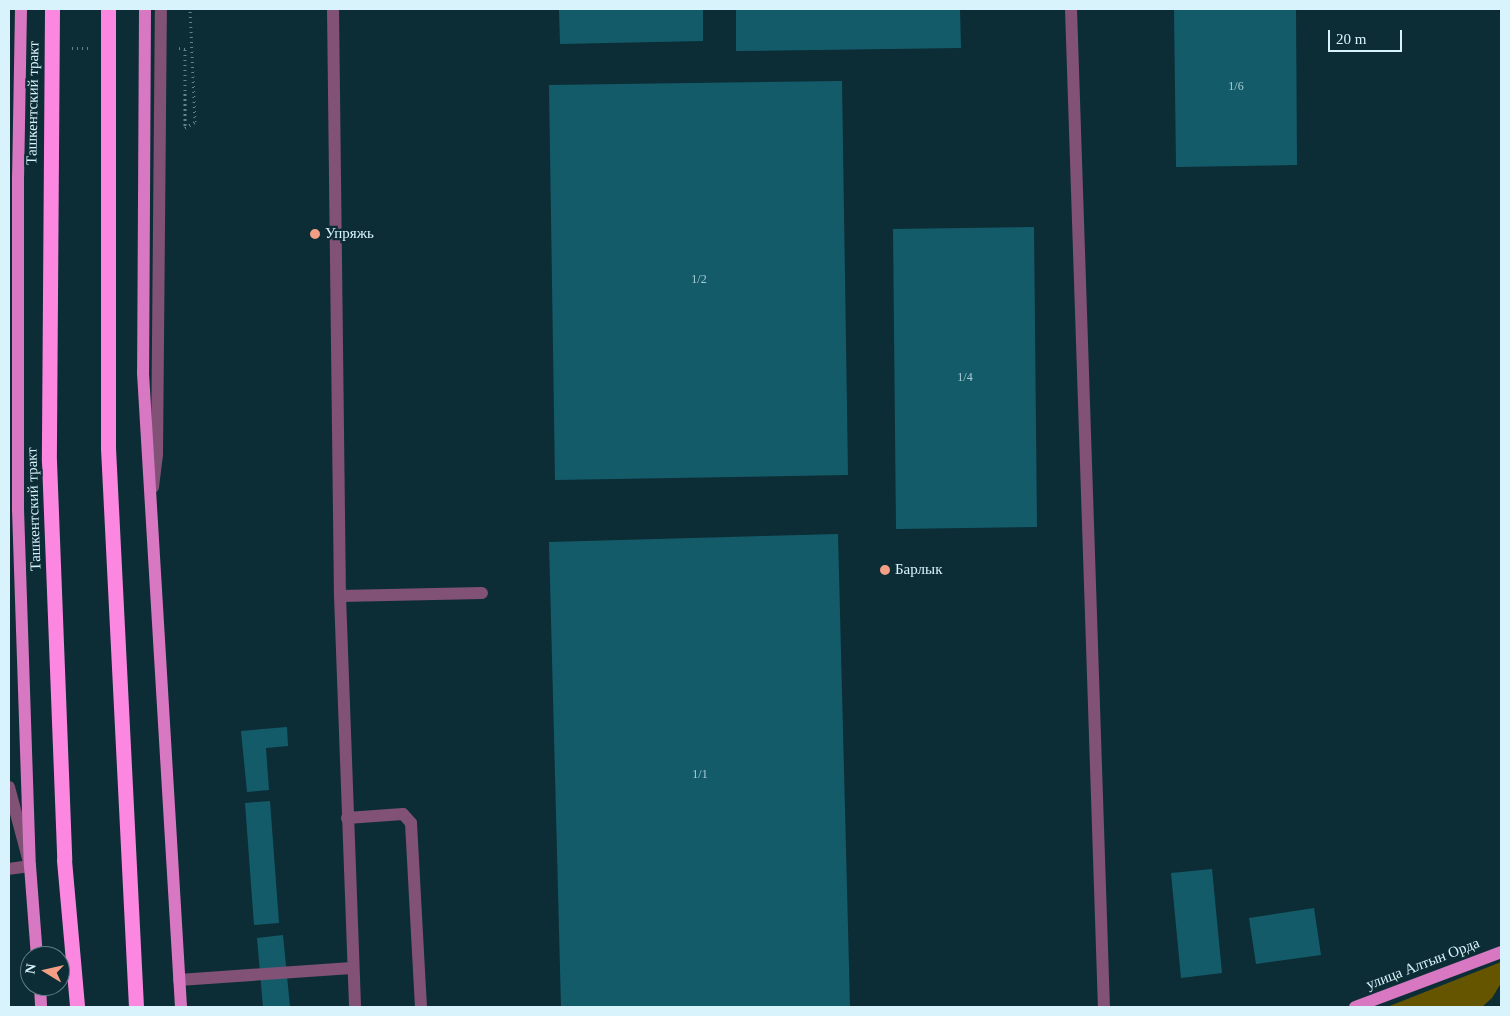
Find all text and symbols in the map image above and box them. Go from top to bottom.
scale bar [1330,20,1404,52]
text: 20 m [1336,31,1366,47]
street label: Ташкентский тракт [23,41,43,165]
house number: 1/6 [1228,80,1244,94]
place label: Упряжь [325,225,374,243]
marker: Упряжь [309,228,321,240]
house number: 1/2 [691,273,707,287]
house number: 1/4 [957,371,973,385]
street label: Ташкентский тракт [23,447,45,571]
place label: Барлык [895,561,942,579]
marker: Барлык [879,564,891,576]
house number: 1/1 [692,768,708,782]
street label: улица Алтын Орда [1364,934,1482,994]
north arrow [20,946,70,996]
text: N [22,963,39,975]

